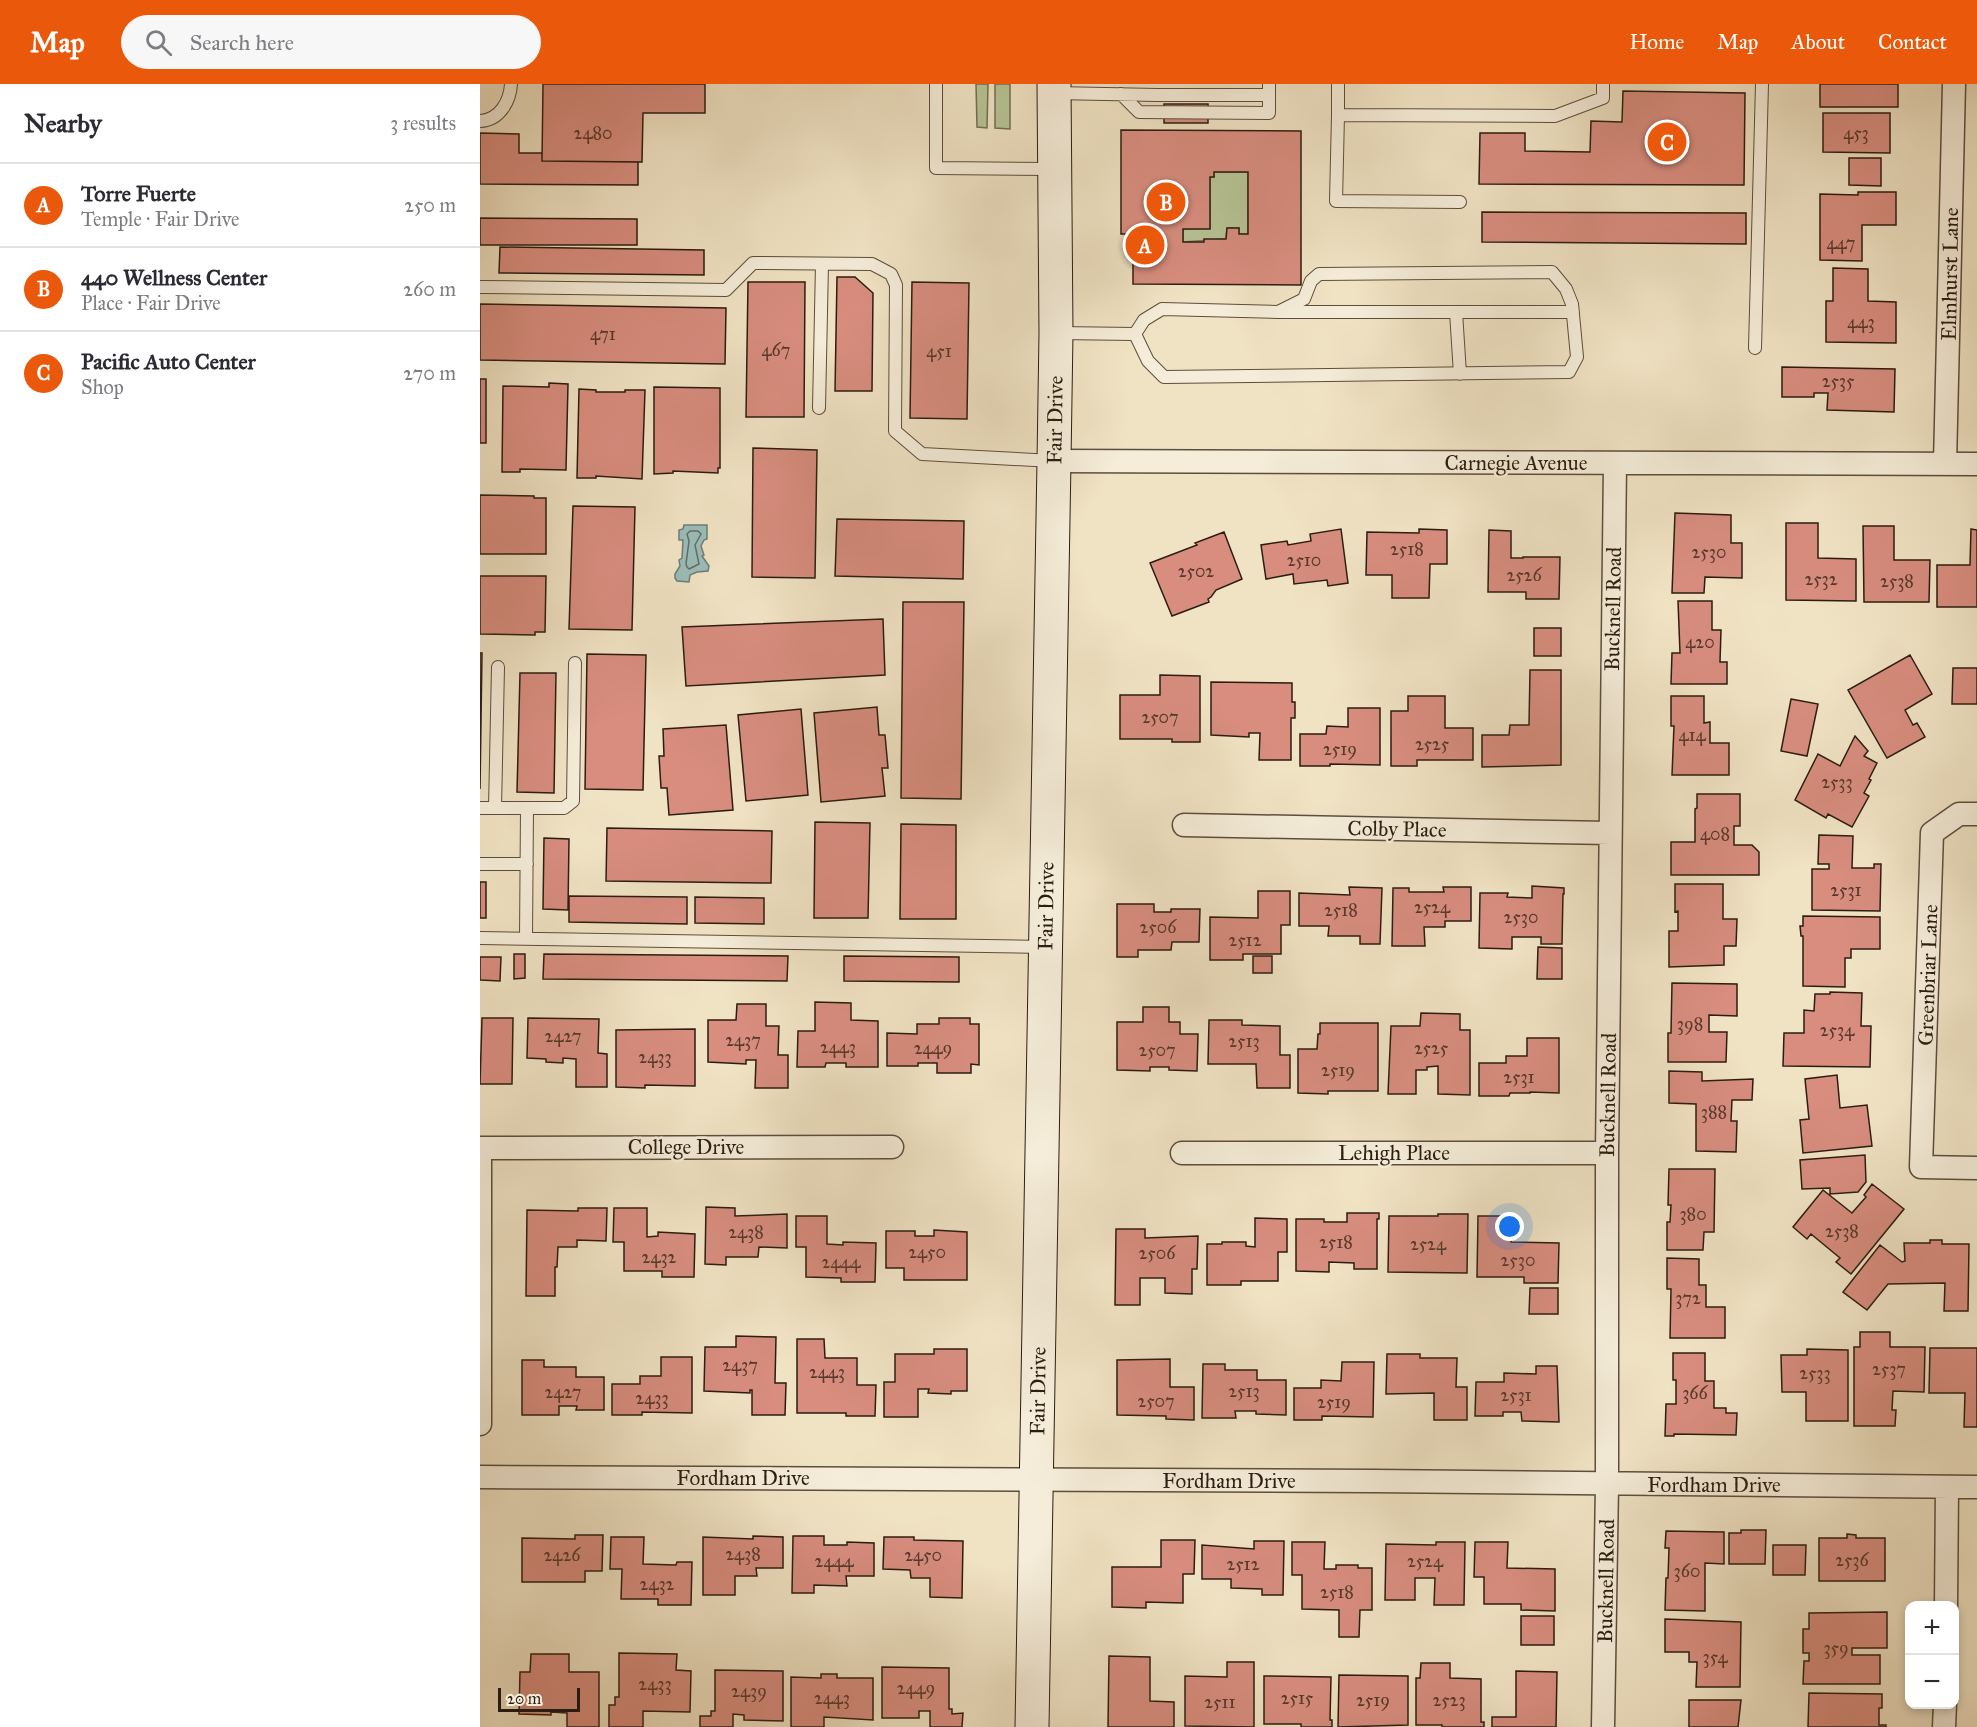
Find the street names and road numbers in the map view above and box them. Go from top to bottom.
street label: Elmhurst Lane [1936,207,1964,341]
street label: Fair Drive [1041,375,1069,465]
street label: Carnegie Avenue [1445,450,1588,476]
street label: Bucknell Road [1599,546,1627,671]
street label: Colby Place [1347,815,1447,843]
street label: Fair Drive [1032,861,1060,951]
street label: Greenbriar Lane [1913,904,1943,1046]
street label: Bucknell Road [1594,1032,1622,1157]
street label: College Drive [628,1134,745,1160]
street label: Lehigh Place [1338,1140,1450,1166]
street label: Fair Drive [1024,1346,1052,1436]
street label: Fordham Drive [676,1465,810,1491]
street label: Fordham Drive [1162,1468,1296,1494]
street label: Fordham Drive [1647,1472,1781,1498]
street label: Bucknell Road [1592,1518,1620,1643]

